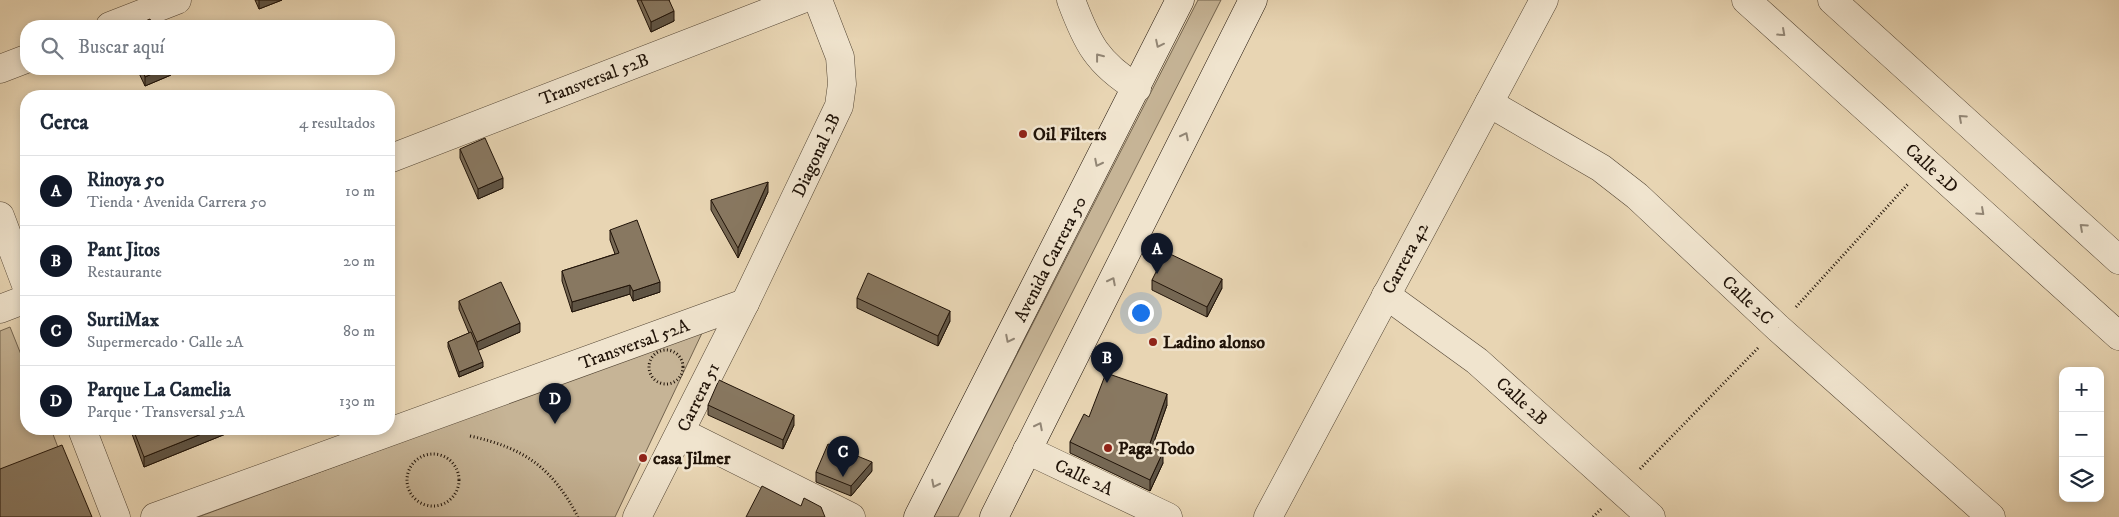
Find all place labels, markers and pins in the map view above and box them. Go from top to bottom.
place label: Oil Filters [1033,124,1107,146]
marker: Oil Filters [1017,128,1029,140]
pin: A [1141,233,1173,274]
place label: Ladino alonso [1163,332,1265,354]
marker: Ladino alonso [1147,336,1159,348]
pin: B [1091,342,1123,383]
pin: D [539,383,571,424]
pin: C [827,436,859,477]
place label: Paga Todo [1118,438,1195,460]
marker: Paga Todo [1102,442,1114,454]
place label: casa Jilmer [653,448,731,470]
marker: casa Jilmer [637,452,649,464]

